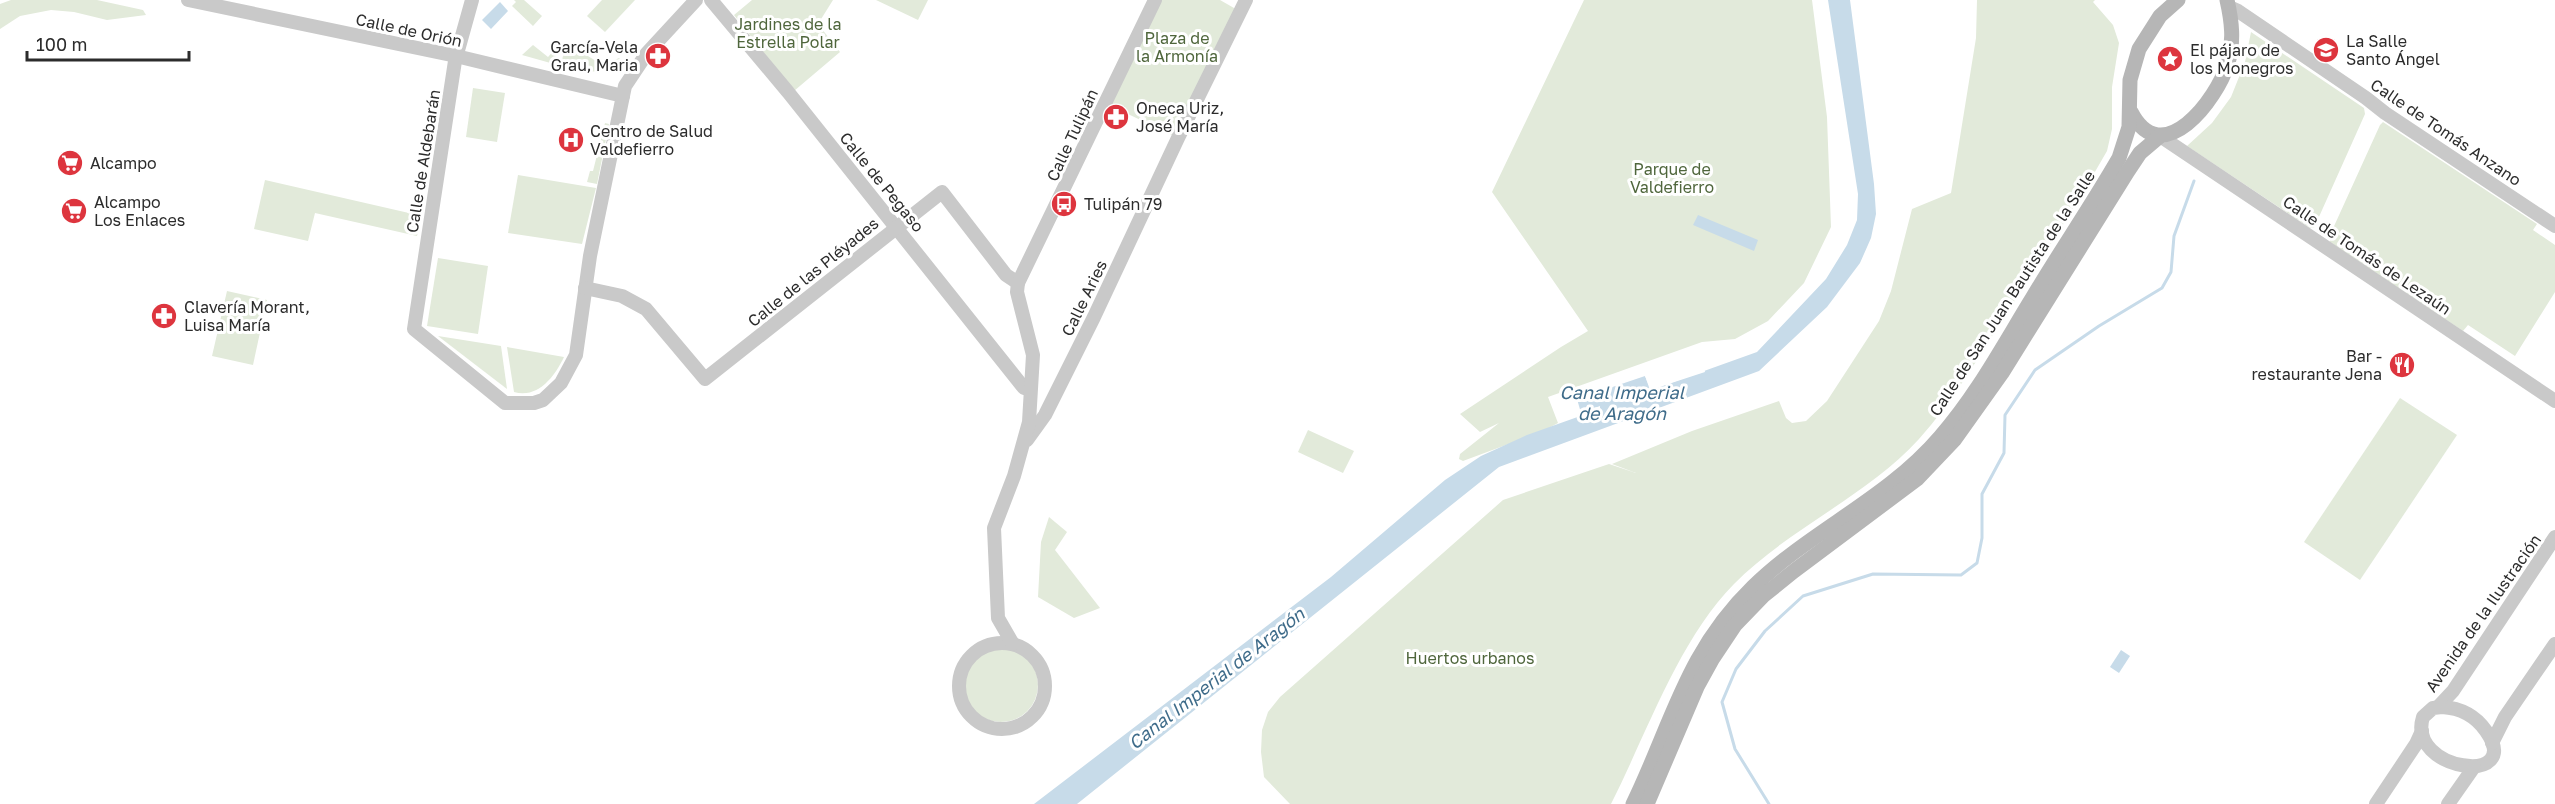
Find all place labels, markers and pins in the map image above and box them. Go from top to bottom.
place label: La Salle Santo Ángel [2346,31,2440,69]
school or university icon: La Salle Santo Ángel [2311,35,2341,65]
place label: García-Vela Grau, Maria [550,37,638,75]
place label: El pájaro de los Monegros [2190,40,2294,78]
pharmacy icon: García-Vela Grau, Maria [643,41,673,71]
place icon: El pájaro de los Monegros [2155,44,2185,74]
place label: Oneca Uriz, José María [1136,98,1224,136]
pharmacy icon: Oneca Uriz, José María [1101,102,1131,132]
place label: Centro de Salud Valdefierro [590,121,713,159]
hospital icon: Centro de Salud Valdefierro [556,125,586,155]
supermarket icon: Alcampo [55,148,85,178]
place label: Alcampo [90,153,157,173]
bus stop icon: Tulipán 79 [1049,189,1079,219]
place label: Alcampo Los Enlaces [94,192,185,230]
place label: Tulipán 79 [1084,194,1162,214]
supermarket icon: Alcampo Los Enlaces [59,196,89,226]
place label: Clavería Morant, Luisa María [184,297,310,335]
pharmacy icon: Clavería Morant, Luisa María [149,301,179,331]
place label: Bar - restaurante Jena [2252,346,2382,384]
restaurant icon: Bar - restaurante Jena [2387,350,2417,380]

